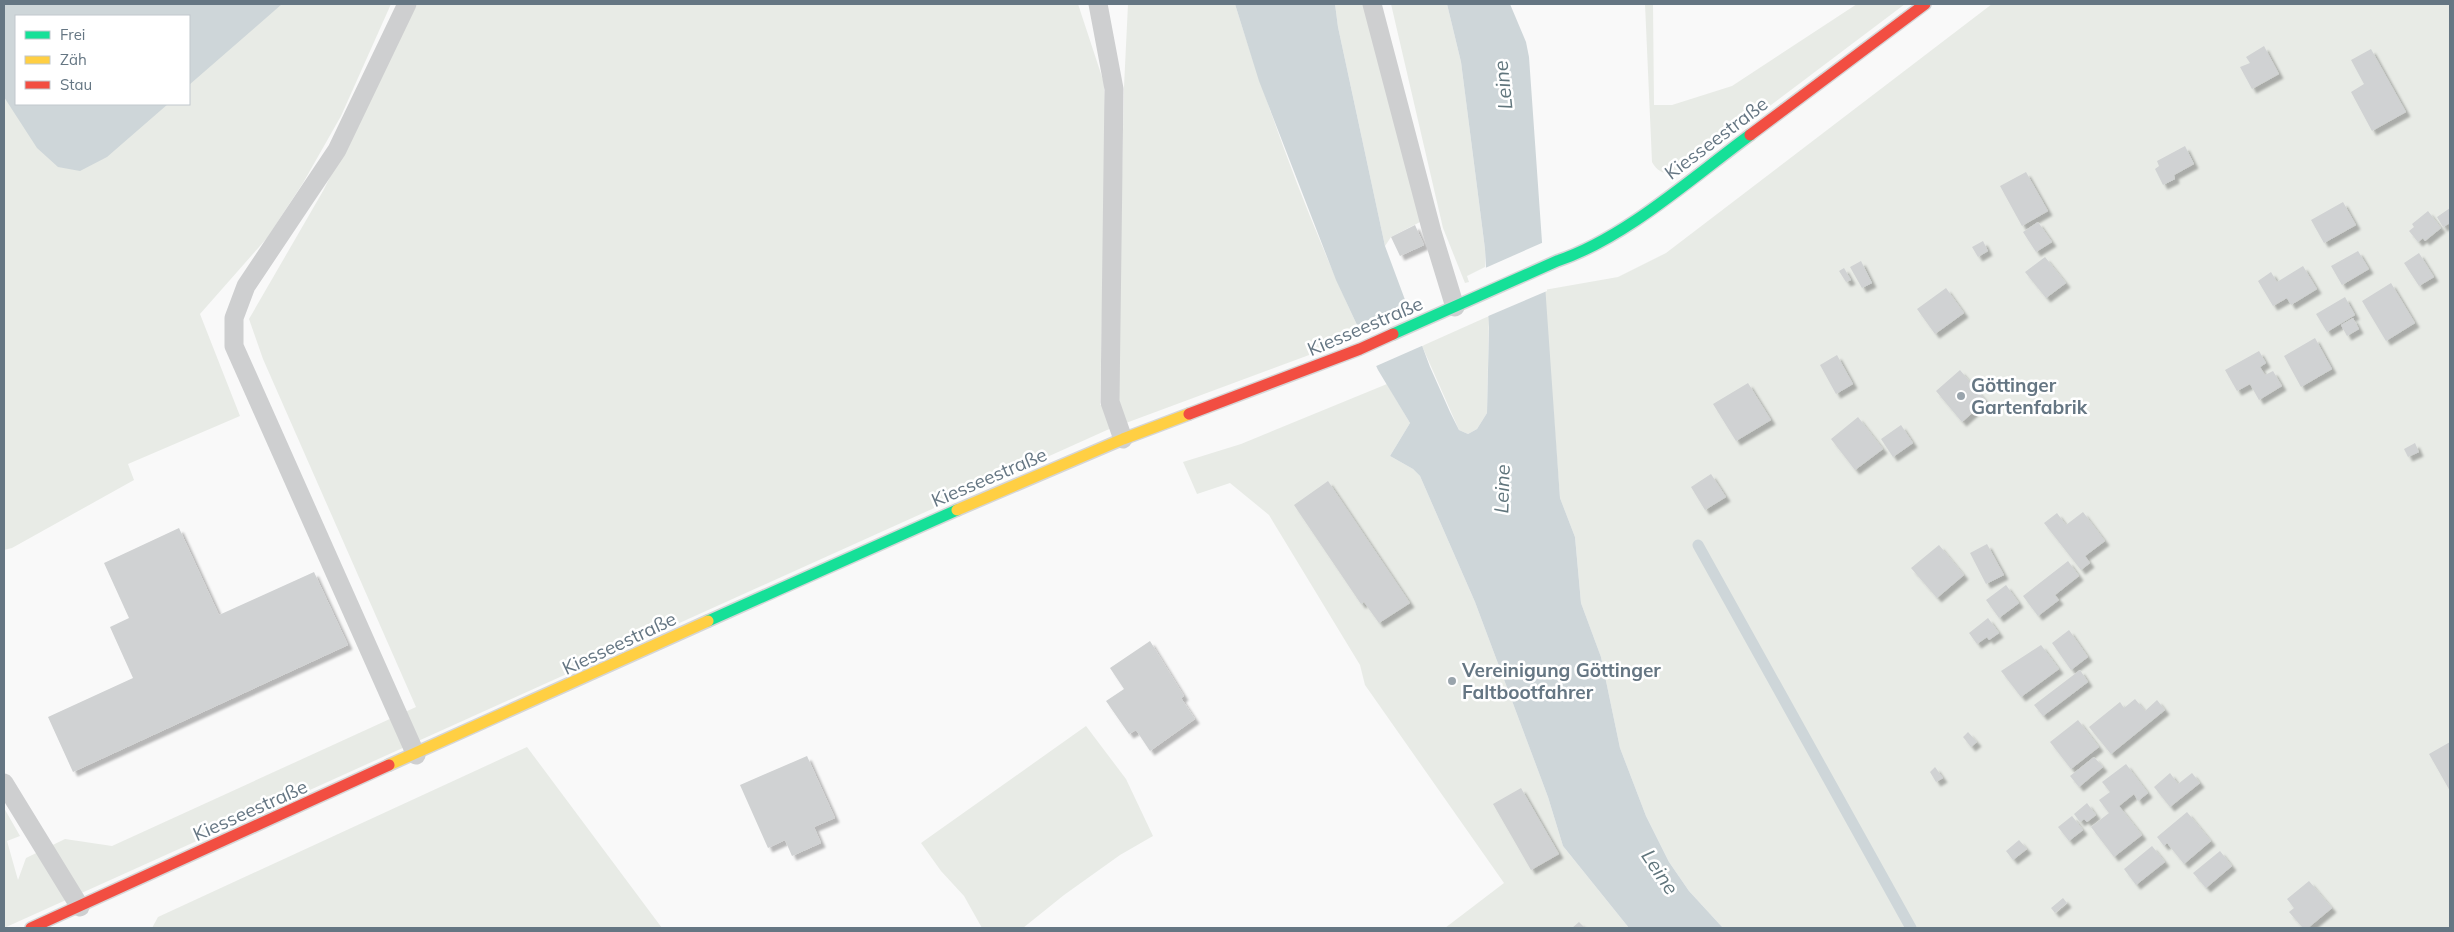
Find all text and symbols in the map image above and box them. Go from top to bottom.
legend [15,15,190,105]
text: Frei [60,25,85,44]
text: Zäh [60,50,87,69]
water label: Leine [1487,59,1517,111]
text: Stau [60,75,92,94]
street label: Kiesseestraße [1660,91,1772,185]
street label: Kiesseestraße [1304,291,1426,361]
place label: Göttinger Gartenfabrik [1971,373,2088,419]
marker: Göttinger Gartenfabrik [1955,390,1967,402]
street label: Kiesseestraße [928,442,1050,512]
water label: Leine [1488,464,1515,514]
street label: Kiesseestraße [558,606,680,680]
place label: Vereinigung Göttinger Faltbootfahrer [1461,658,1661,704]
marker: Vereinigung Göttinger Faltbootfahrer [1446,675,1458,687]
street label: Kiesseestraße [189,774,311,846]
water label: Leine [1636,844,1685,899]

